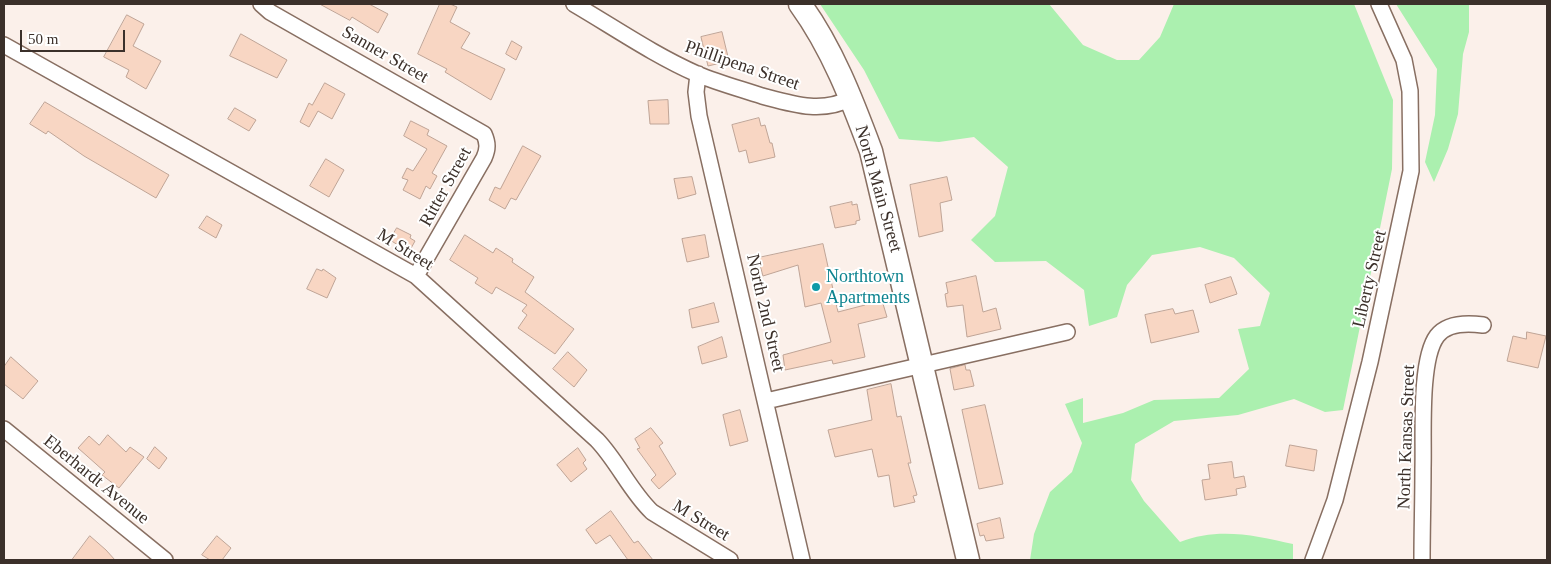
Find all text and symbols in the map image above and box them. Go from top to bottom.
scale bar [22,20,128,52]
street label: Sanner Street [338,22,432,88]
text: 50 m [28,31,58,47]
street label: Phillipena Street [682,36,802,96]
street label: North Main Street [850,123,906,255]
street label: Ritter Street [415,144,477,230]
street label: M Street [373,224,437,276]
street label: Liberty Street [1348,228,1392,330]
street label: North 2nd Street [741,252,789,374]
place label: Northtown Apartments [826,266,910,308]
marker: Northtown Apartments [810,281,822,293]
street label: North Kansas Street [1394,364,1420,510]
street label: Eberhardt Avenue [39,431,153,529]
street label: M Street [669,496,733,546]

